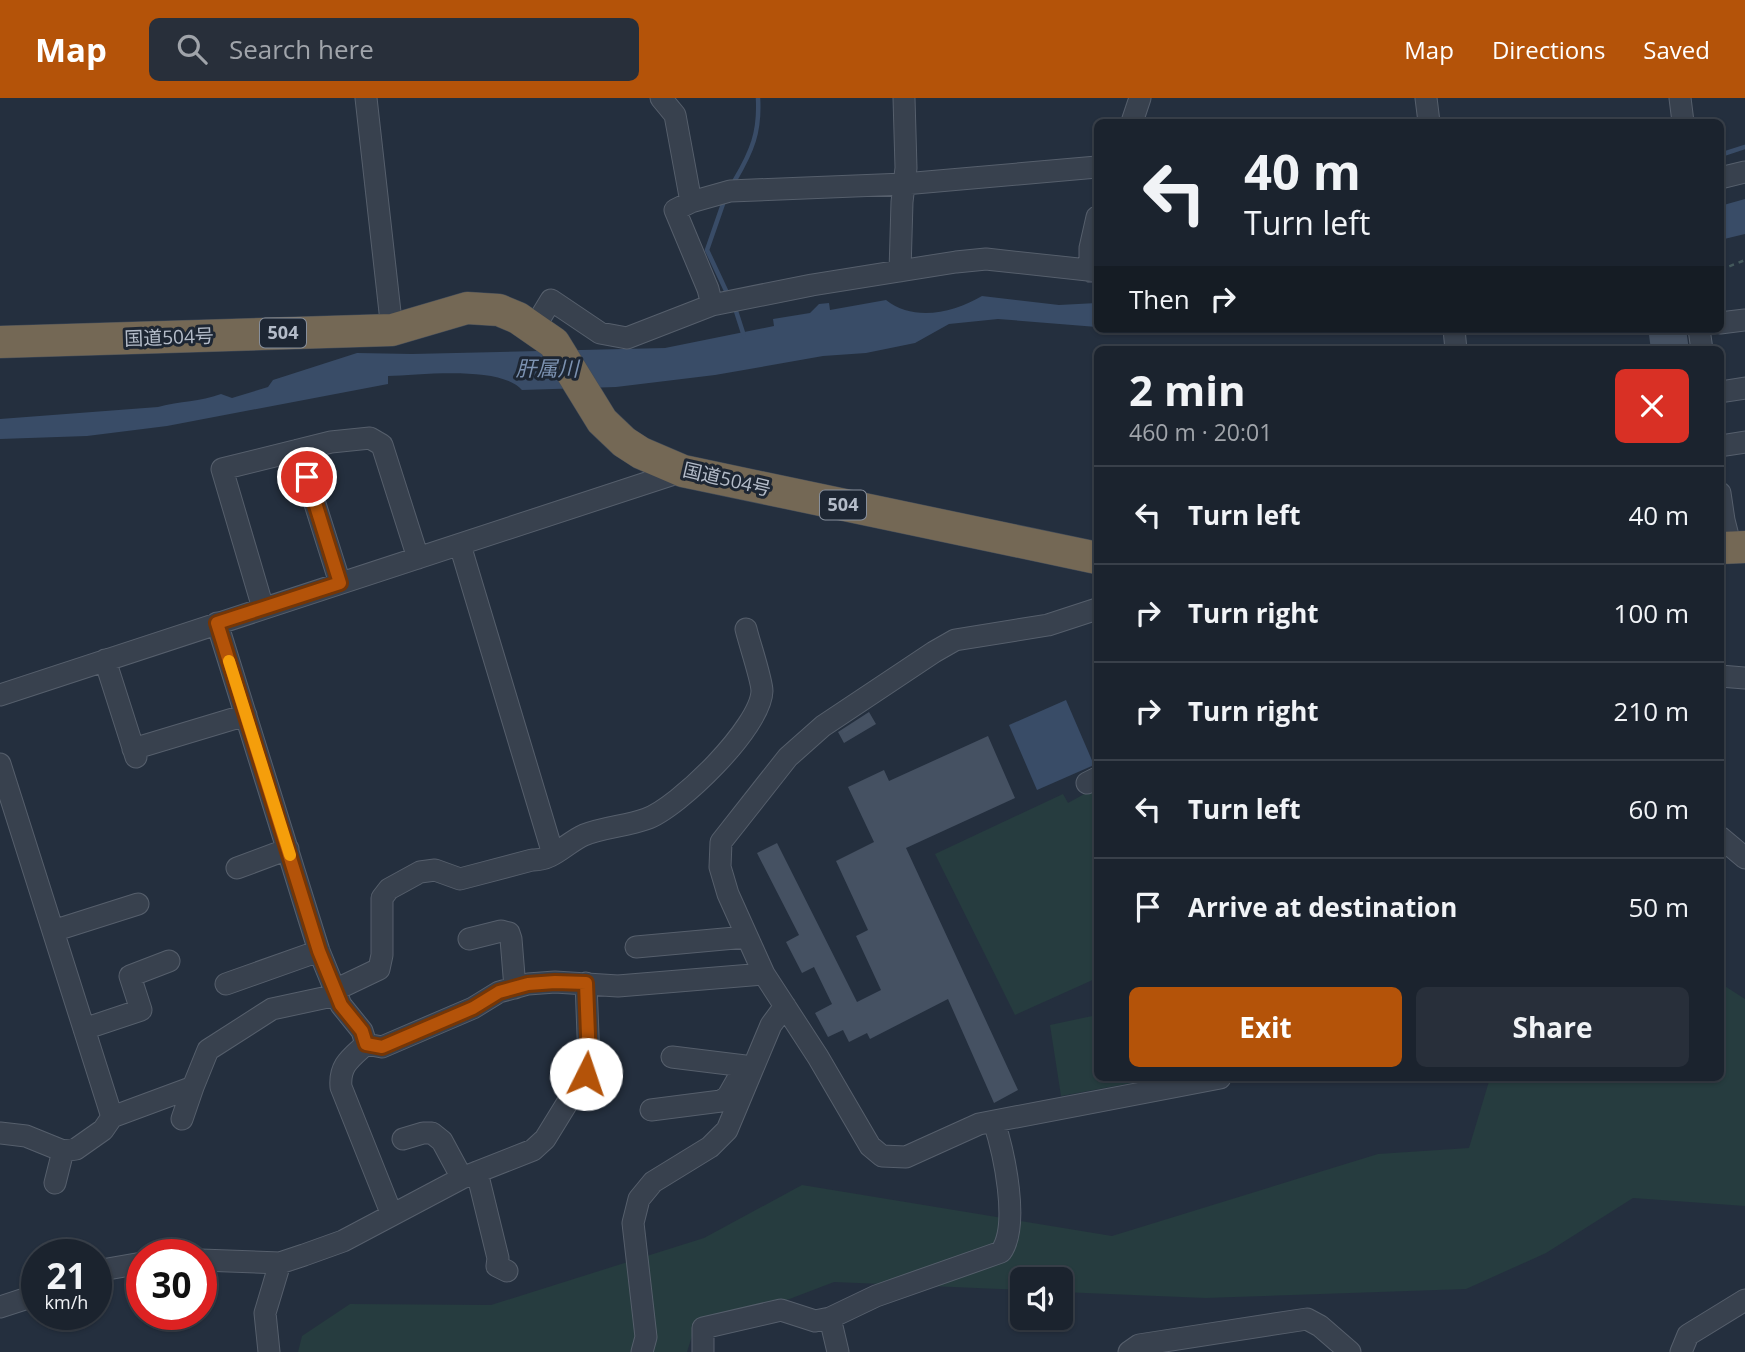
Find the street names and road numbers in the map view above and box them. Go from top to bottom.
road number: 504 [260,318,306,347]
street label: 国道504号 [124,322,214,352]
street label: 国道504号 [680,456,774,502]
road number: 504 [820,491,866,520]

